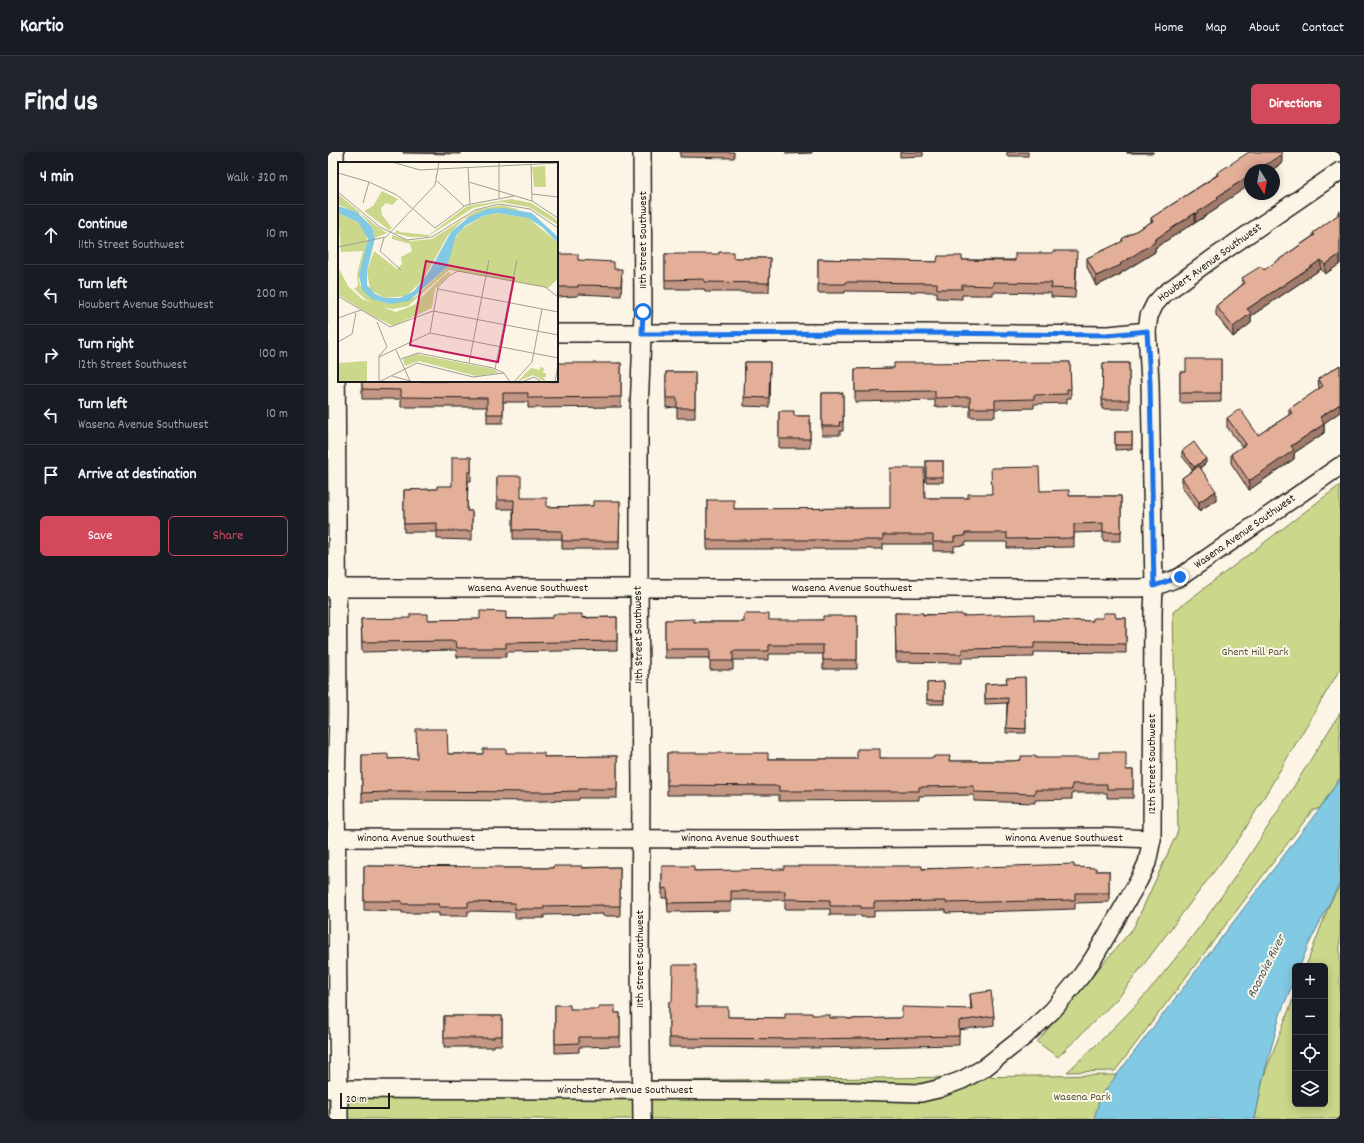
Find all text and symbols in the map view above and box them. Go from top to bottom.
text: Kartio [20,14,64,41]
text: Home [1154,18,1183,38]
text: Map [1205,18,1227,38]
text: About [1249,18,1280,38]
text: Contact [1302,18,1344,38]
text: Find us [24,84,98,124]
button: Directions [1251,84,1340,124]
inset map [338,162,558,382]
north arrow [1244,164,1280,200]
text: 4 min [40,166,74,190]
text: Walk · 320 m [227,169,288,188]
street label: 11th Street Southwest [635,190,652,289]
text: Continue [78,214,127,236]
street label: Howbert Avenue Southwest [1154,219,1266,307]
icon: ahead [40,224,62,246]
text: 10 m [266,225,288,244]
text: 11th Street Southwest [78,236,184,255]
text: Turn left [78,274,127,296]
icon: left [40,284,62,306]
text: 200 m [256,285,288,304]
text: Howbert Avenue Southwest [78,296,214,315]
route start [634,303,652,321]
text: Turn right [78,334,134,356]
icon: right [40,344,62,366]
text: 100 m [259,345,288,364]
text: 12th Street Southwest [78,356,187,375]
text: Turn left [78,394,127,416]
icon: left [40,404,62,426]
text: 10 m [266,405,288,424]
text: Wasena Avenue Southwest [78,416,209,435]
icon: arrive [40,464,62,486]
text: Arrive at destination [78,464,196,486]
street label: Wasena Avenue Southwest [1191,490,1300,574]
button: Save [40,516,160,556]
button: Share [168,516,288,556]
route end [1171,568,1189,586]
street label: Wasena Avenue Southwest [468,580,589,597]
street label: Wasena Avenue Southwest [792,580,913,597]
street label: 11th Street Southwest [630,585,648,684]
park label: Ghent Hill Park [1222,644,1288,661]
street label: 12th Street Southwest [1144,713,1161,814]
street label: Winona Avenue Southwest [357,830,475,847]
street label: Winona Avenue Southwest [681,830,799,847]
street label: Winona Avenue Southwest [1005,830,1123,847]
street label: 11th Street Southwest [632,909,649,1008]
water label: Roanoke River [1243,930,1292,1002]
map controls [1292,963,1328,1107]
button: + [1292,963,1328,999]
button: − [1292,999,1328,1035]
button: locate [1292,1035,1328,1071]
button: layers [1292,1071,1328,1107]
street label: Winchester Avenue Southwest [557,1082,694,1099]
park label: Wasena Park [1053,1089,1111,1106]
scale bar [340,1091,390,1110]
text: 20 m [346,1092,367,1108]

